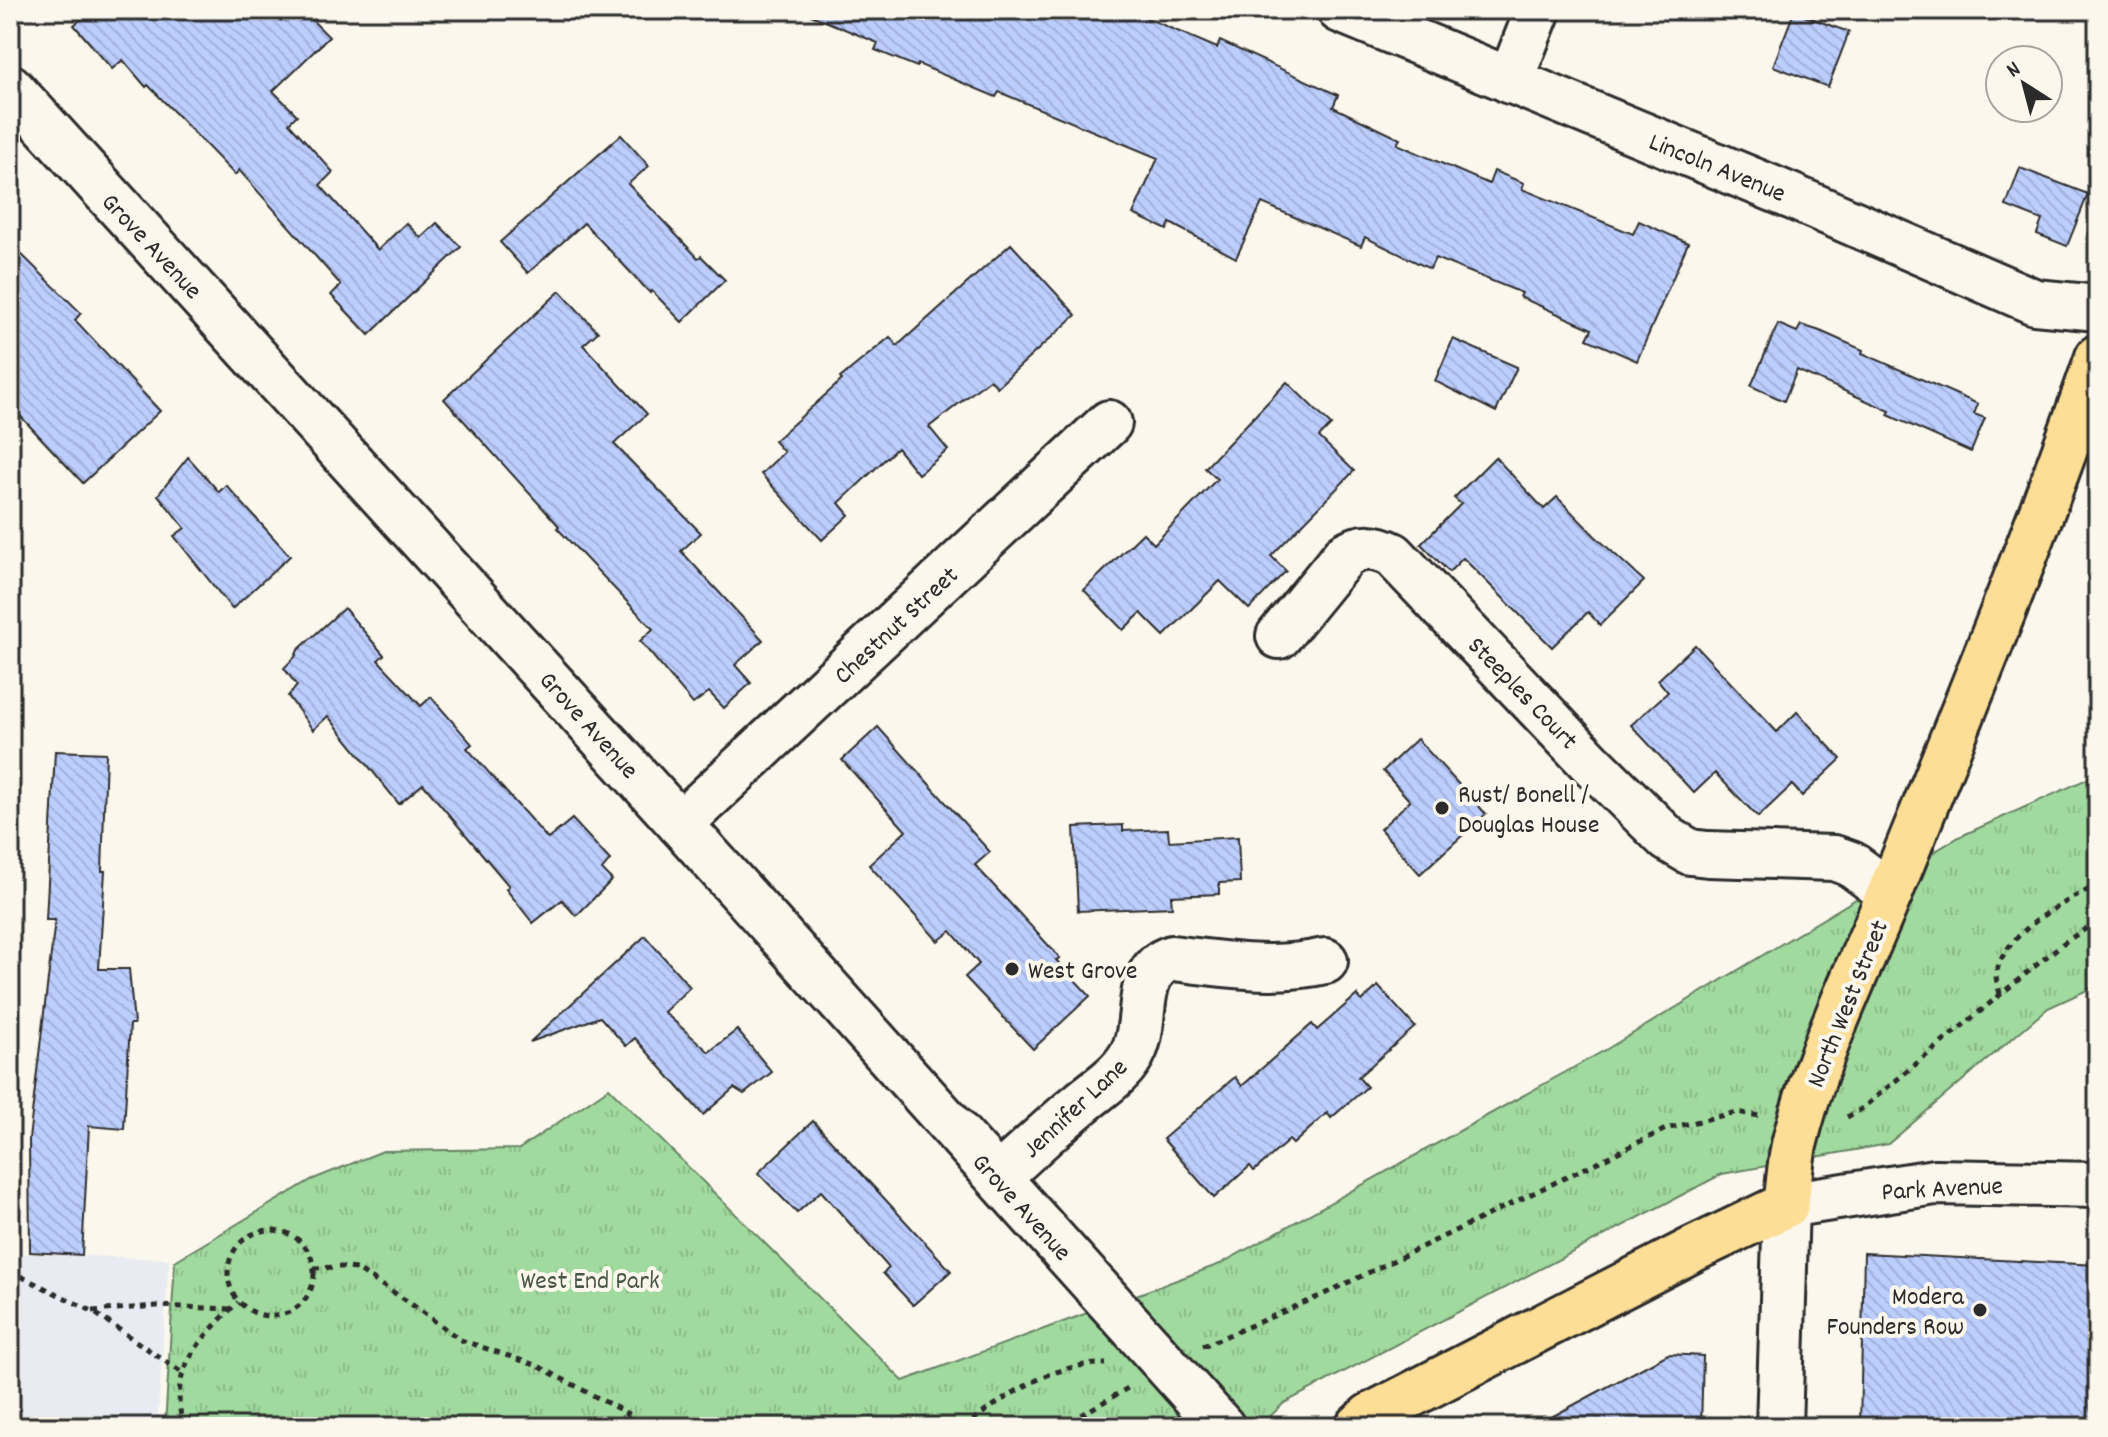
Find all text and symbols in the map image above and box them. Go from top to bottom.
north arrow [1984,44,2064,124]
text: N [2001,55,2028,86]
street label: Lincoln Avenue [1643,125,1791,214]
street label: Grove Avenue [91,186,210,309]
street label: Chestnut Street [827,559,968,694]
street label: Steeples Court [1458,629,1586,760]
street label: Grove Avenue [529,664,646,788]
place label: Rust/ Bonell / Douglas House [1458,778,1599,845]
marker: Rust/ Bonell / Douglas House [1433,799,1451,817]
street label: North West Street [1799,915,1900,1094]
place label: West Grove [1028,954,1138,991]
marker: West Grove [1003,960,1021,978]
street label: Jennifer Lane [1015,1051,1137,1168]
street label: Grove Avenue [962,1146,1079,1270]
street label: Park Avenue [1881,1169,2004,1212]
park label: West End Park [520,1264,660,1301]
place label: Modera Founders Row [1826,1280,1965,1347]
marker: Modera Founders Row [1971,1301,1989,1319]

